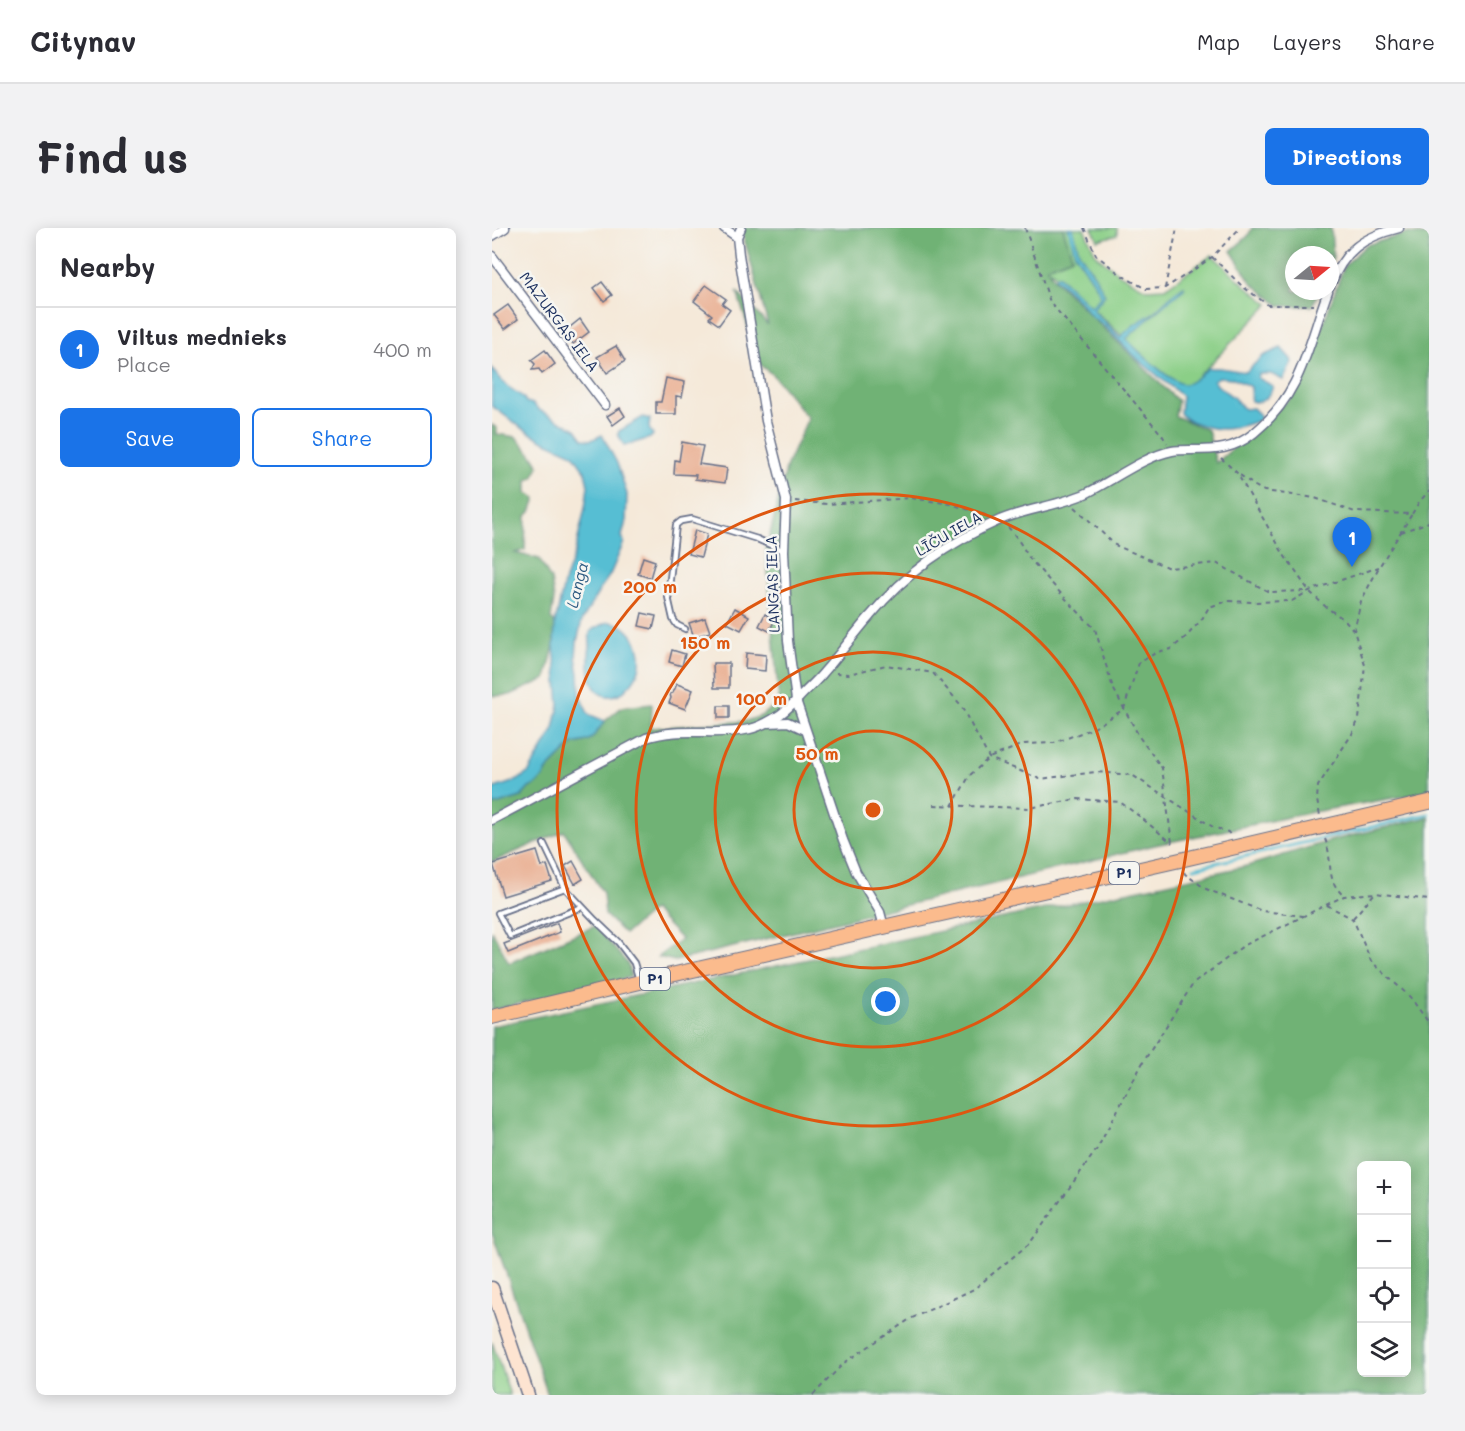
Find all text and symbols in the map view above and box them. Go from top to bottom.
text: Citynav [30,23,136,59]
text: Map [1197,28,1240,55]
text: Layers [1273,28,1342,55]
text: Share [1375,28,1435,55]
button: Directions [1265,128,1429,185]
text: Find us [36,129,188,184]
north arrow [1285,246,1339,300]
text: Nearby [60,250,155,284]
street label: MAZURGAS IELA [516,267,604,375]
text: Viltus mednieks [117,322,287,351]
text: 1 [75,336,84,362]
text: 400 m [373,336,432,362]
text: Place [117,351,171,377]
button: Save [60,408,240,467]
button: Share [252,408,432,467]
street label: LĪČU IELA [912,506,985,560]
pin: 1 [1332,518,1372,567]
street label: LANGAS IELA [760,535,784,633]
water label: Langa [561,560,592,610]
text: 200 m [623,574,677,598]
text: 150 m [680,630,730,654]
text: 100 m [735,686,787,710]
text: 50 m [796,741,838,765]
centre of rings [863,800,883,820]
road number: P1 [1109,862,1139,884]
road number: P1 [640,968,670,990]
your location [871,987,900,1016]
map controls [1357,1161,1411,1377]
button: + [1357,1161,1411,1215]
button: − [1357,1215,1411,1269]
button: locate [1357,1269,1411,1323]
button: layers [1357,1323,1411,1377]

